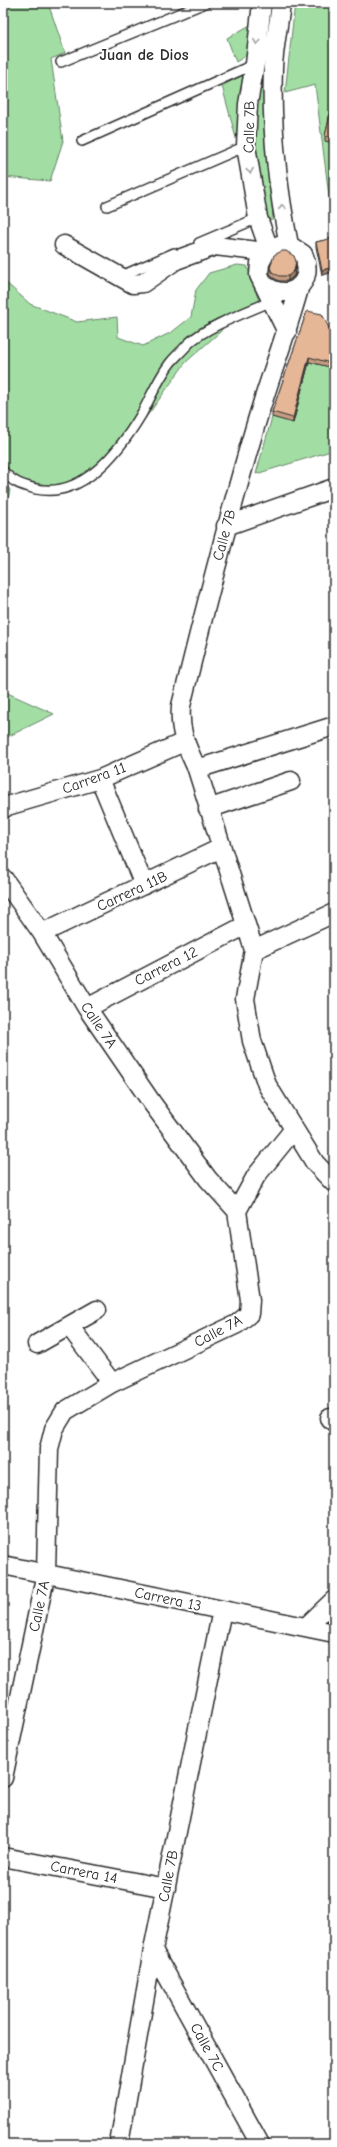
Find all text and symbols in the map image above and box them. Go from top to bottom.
one-way arrow [253,39,262,45]
district label: Juan de Dios [99,46,189,64]
street label: Calle 7B [240,101,258,153]
one-way arrow [245,168,254,174]
one-way arrow [278,204,287,210]
street label: Calle 7B [209,507,239,563]
street label: Carrera 11 [60,758,128,798]
street label: Carrera 11B [94,867,170,915]
street label: Carrera 12 [131,942,201,990]
street label: Calle 7A [77,998,121,1052]
street label: Calle 7A [191,1311,245,1351]
street label: Calle 7A [25,1578,53,1633]
street label: Carrera 13 [133,1583,203,1615]
street label: Calle 7B [154,1849,182,1903]
street label: Carrera 14 [49,1857,119,1887]
street label: Calle 7C [186,2020,228,2074]

